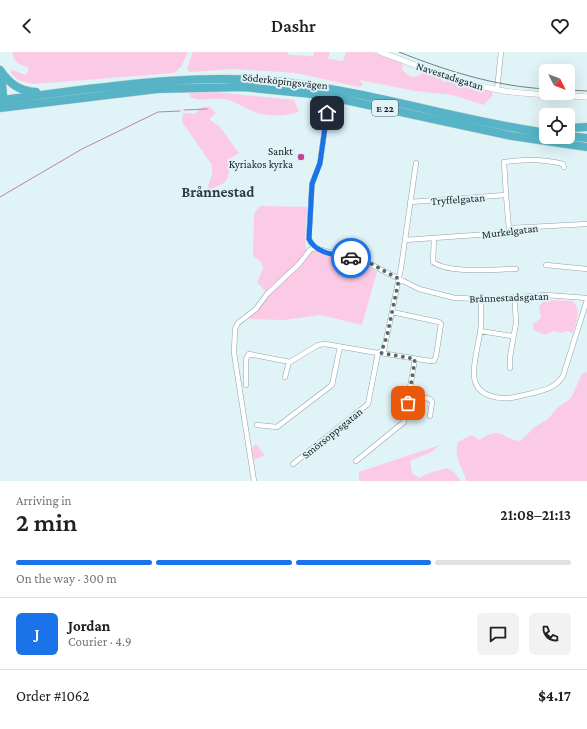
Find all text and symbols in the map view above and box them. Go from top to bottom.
icon: back [16,15,38,37]
icon: heart [549,15,571,37]
text: Dashr [271,16,316,36]
street label: Navestadsgatan [415,59,485,94]
north arrow [539,64,575,100]
map controls [539,64,575,144]
street label: Söderköpingsvägen [242,71,328,92]
pin [310,96,344,130]
road number: E 22 [372,100,398,116]
icon: home [316,102,338,124]
button: locate [539,108,575,144]
place label: Sankt Kyriakos kyrka [229,145,293,171]
marker: Sankt Kyriakos kyrka [296,152,306,162]
district label: Brånnestad [182,184,255,200]
street label: Tryffelgatan [431,191,486,208]
street label: Murkelgatan [481,222,539,241]
courier [331,238,371,278]
icon: car [340,247,362,269]
street label: Brånnestadsgatan [469,290,549,305]
pin [391,386,425,420]
icon: bag [397,392,419,414]
street label: Smörsoppsgatan [300,405,365,462]
text: Arriving in [16,493,72,508]
text: 21:08–21:13 [500,507,571,523]
text: 2 min [16,508,77,537]
text: On the way · 300 m [16,571,117,586]
button: chat [477,613,519,655]
button: phone [529,613,571,655]
text: Jordan [68,618,110,634]
text: J [34,626,40,642]
text: Courier · 4.9 [68,634,132,649]
text: Order #1062 [16,688,89,704]
text: $4.17 [538,688,571,704]

